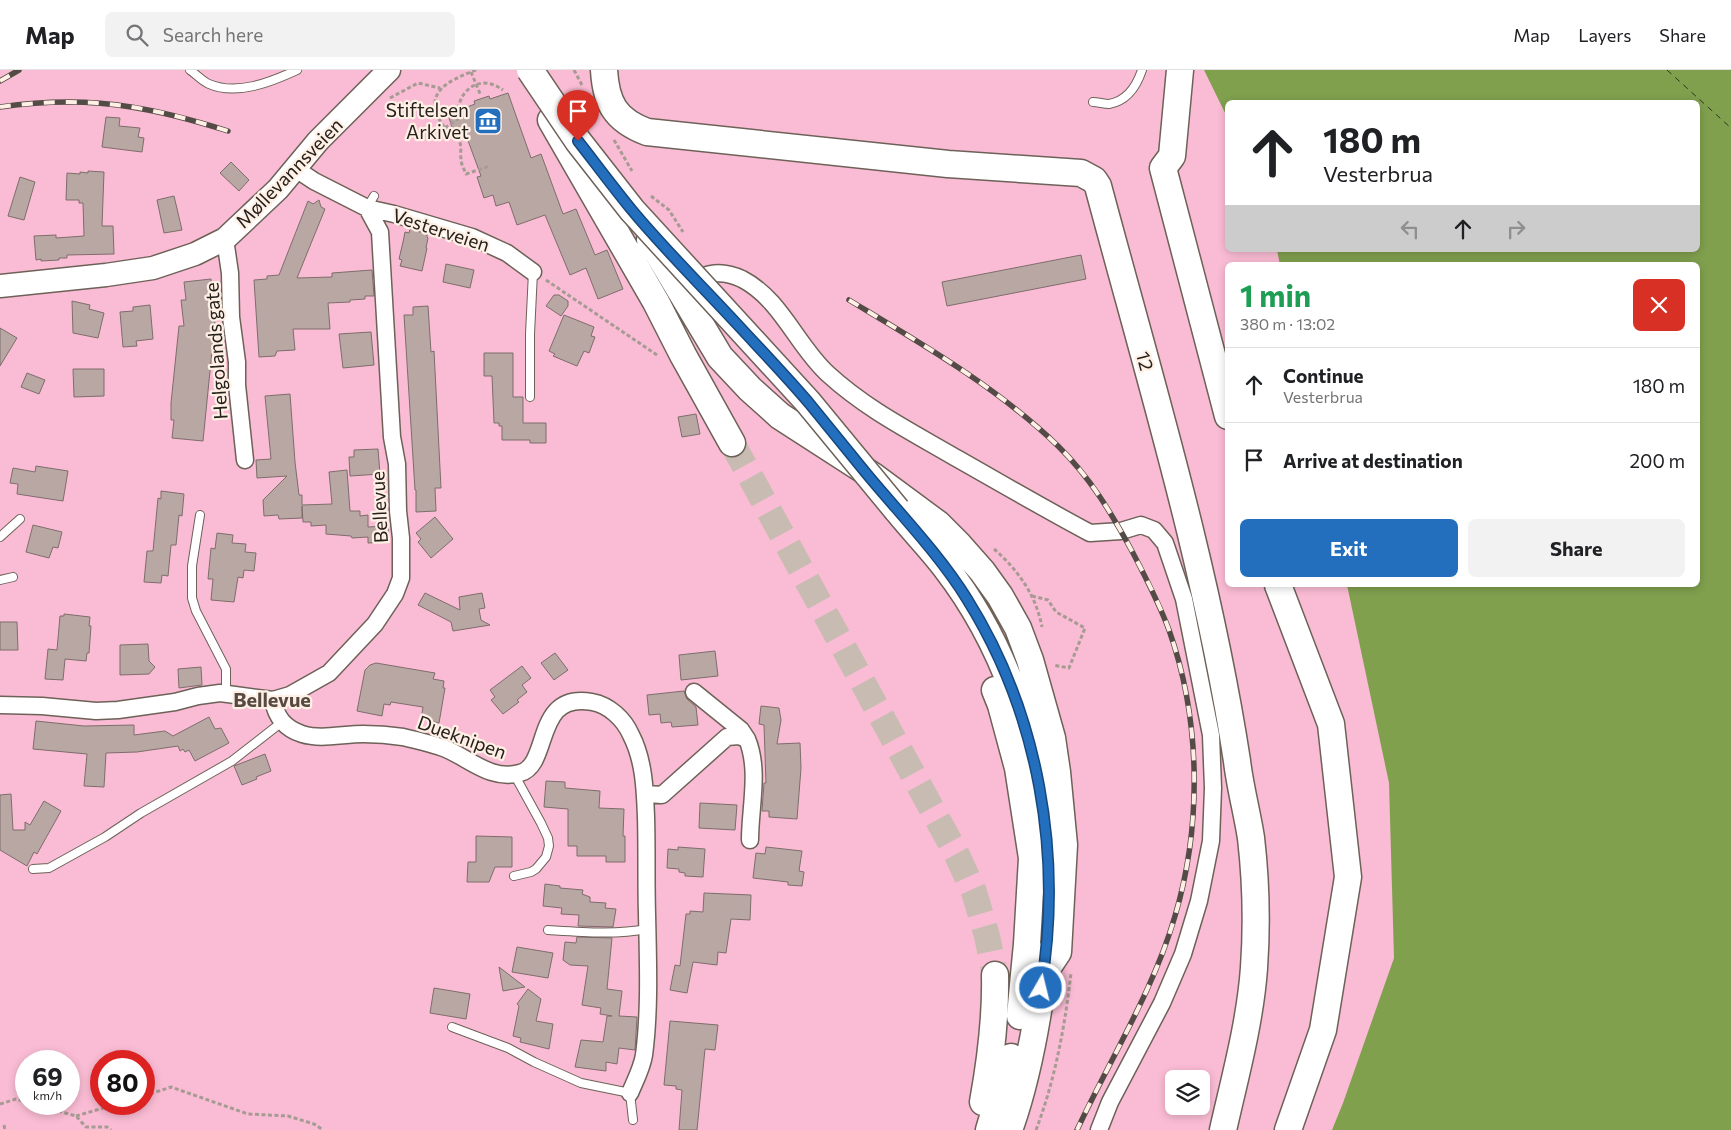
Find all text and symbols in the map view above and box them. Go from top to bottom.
search box [105,12,455,57]
text: Map [25,20,75,49]
icon: search [123,21,151,49]
text: Search here [163,23,263,46]
text: Map [1513,24,1550,46]
text: Layers [1578,24,1631,46]
text: Share [1659,24,1706,46]
pin [557,90,599,141]
icon: arrive [564,97,592,125]
place label: Stiftelsen Arkivet [386,98,469,143]
museum icon: Stiftelsen Arkivet [473,106,503,136]
street label: Møllevannsveien [230,113,347,232]
text: 180 m [1323,117,1421,160]
icon: ahead [1240,120,1305,185]
text: Vesterbrua [1323,160,1433,187]
street label: Vesterveien [390,203,493,256]
icon: left [1396,215,1424,243]
icon: ahead [1449,215,1477,243]
icon: right [1502,215,1530,243]
text: 1 min [1240,276,1311,313]
button: close [1633,279,1685,331]
street label: Helgolands gate [199,282,232,420]
text: 380 m · 13:02 [1240,314,1335,333]
street label: 12 [1132,349,1159,373]
text: Continue [1283,364,1363,387]
icon: ahead [1240,371,1268,399]
text: 180 m [1633,374,1685,397]
text: Vesterbrua [1283,387,1363,406]
icon: arrive [1240,446,1268,474]
text: Arrive at destination [1283,449,1463,472]
text: 200 m [1630,449,1685,472]
street label: Bellevue [365,470,392,544]
button: Exit [1240,519,1458,577]
button: Share [1468,519,1685,577]
district label: Bellevue [233,687,311,711]
street label: Dueknipen [415,710,510,763]
position arrow [1014,961,1066,1013]
speed limit sign: 80 [90,1050,155,1115]
text: 69 [32,1061,63,1091]
map controls [1165,1070,1210,1115]
button: layers [1165,1070,1210,1115]
text: km/h [33,1088,62,1102]

